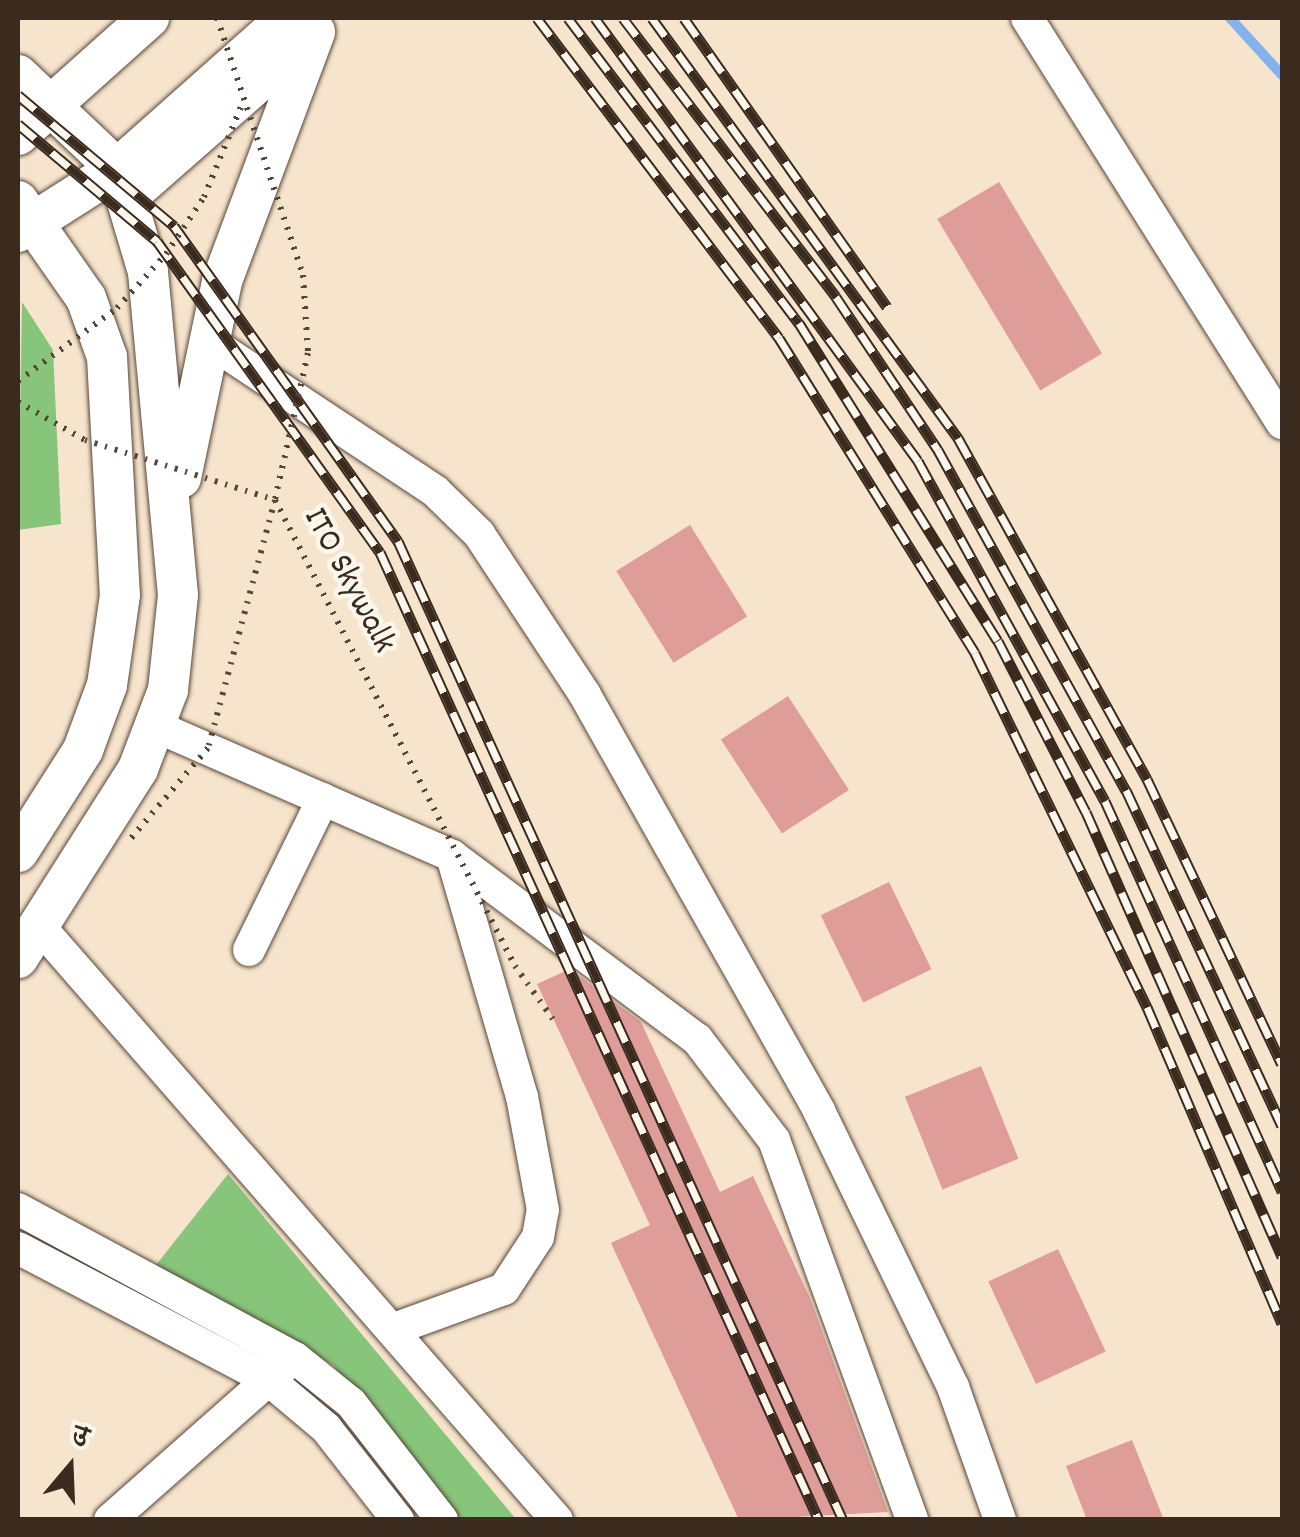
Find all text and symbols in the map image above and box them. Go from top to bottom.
street label: ITO Skywalk [292,501,404,661]
north arrow [20,1417,120,1517]
text: उ [66,1417,94,1460]

